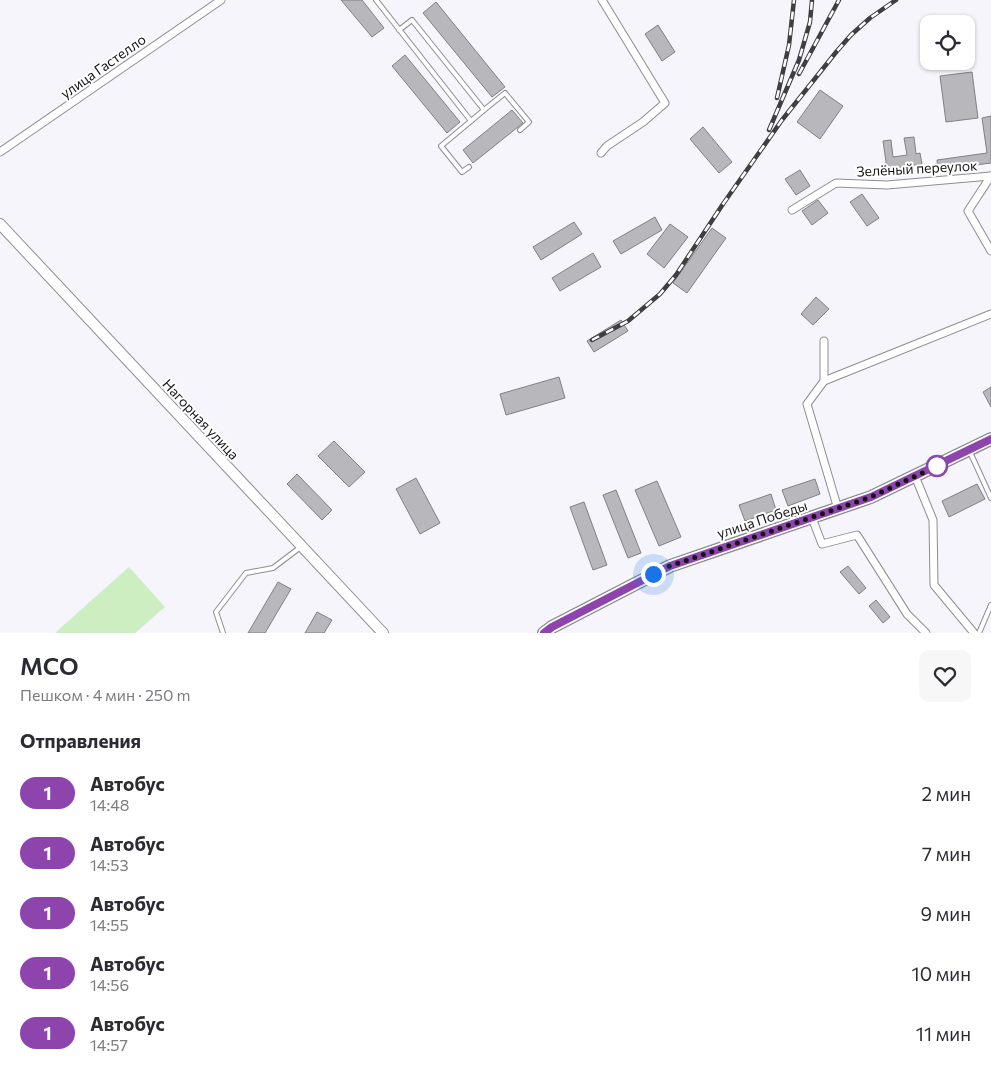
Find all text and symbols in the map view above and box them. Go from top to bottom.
map controls [920,15,975,70]
button: locate [920,15,975,70]
street label: улица Гастелло [57,30,149,102]
street label: Зелёный переулок [856,156,978,180]
street label: Нагорная улица [159,375,243,463]
unlabelled marker [926,455,948,477]
street label: улица Победы [715,496,809,542]
your location [641,562,666,587]
button: heart [919,650,971,702]
text: МСО [20,651,79,680]
text: Пешком · 4 мин · 250 m [20,685,190,704]
text: Отправления [20,729,141,752]
text: Автобус [90,772,165,795]
text: 1 [43,782,52,804]
text: 2 мин [922,782,971,805]
text: 14:48 [90,795,130,814]
text: Автобус [90,832,165,855]
text: 1 [43,842,52,864]
text: 7 мин [922,842,971,865]
text: 14:53 [90,855,129,874]
text: Автобус [90,892,165,915]
text: 1 [43,902,52,924]
text: 9 мин [921,902,971,925]
text: 14:55 [90,915,129,934]
text: Автобус [90,952,165,975]
text: 1 [43,962,52,984]
text: 10 мин [912,962,971,985]
text: 14:56 [90,975,129,994]
text: Автобус [90,1012,165,1035]
text: 1 [43,1022,52,1044]
text: 11 мин [916,1022,971,1045]
text: 14:57 [90,1035,128,1054]

